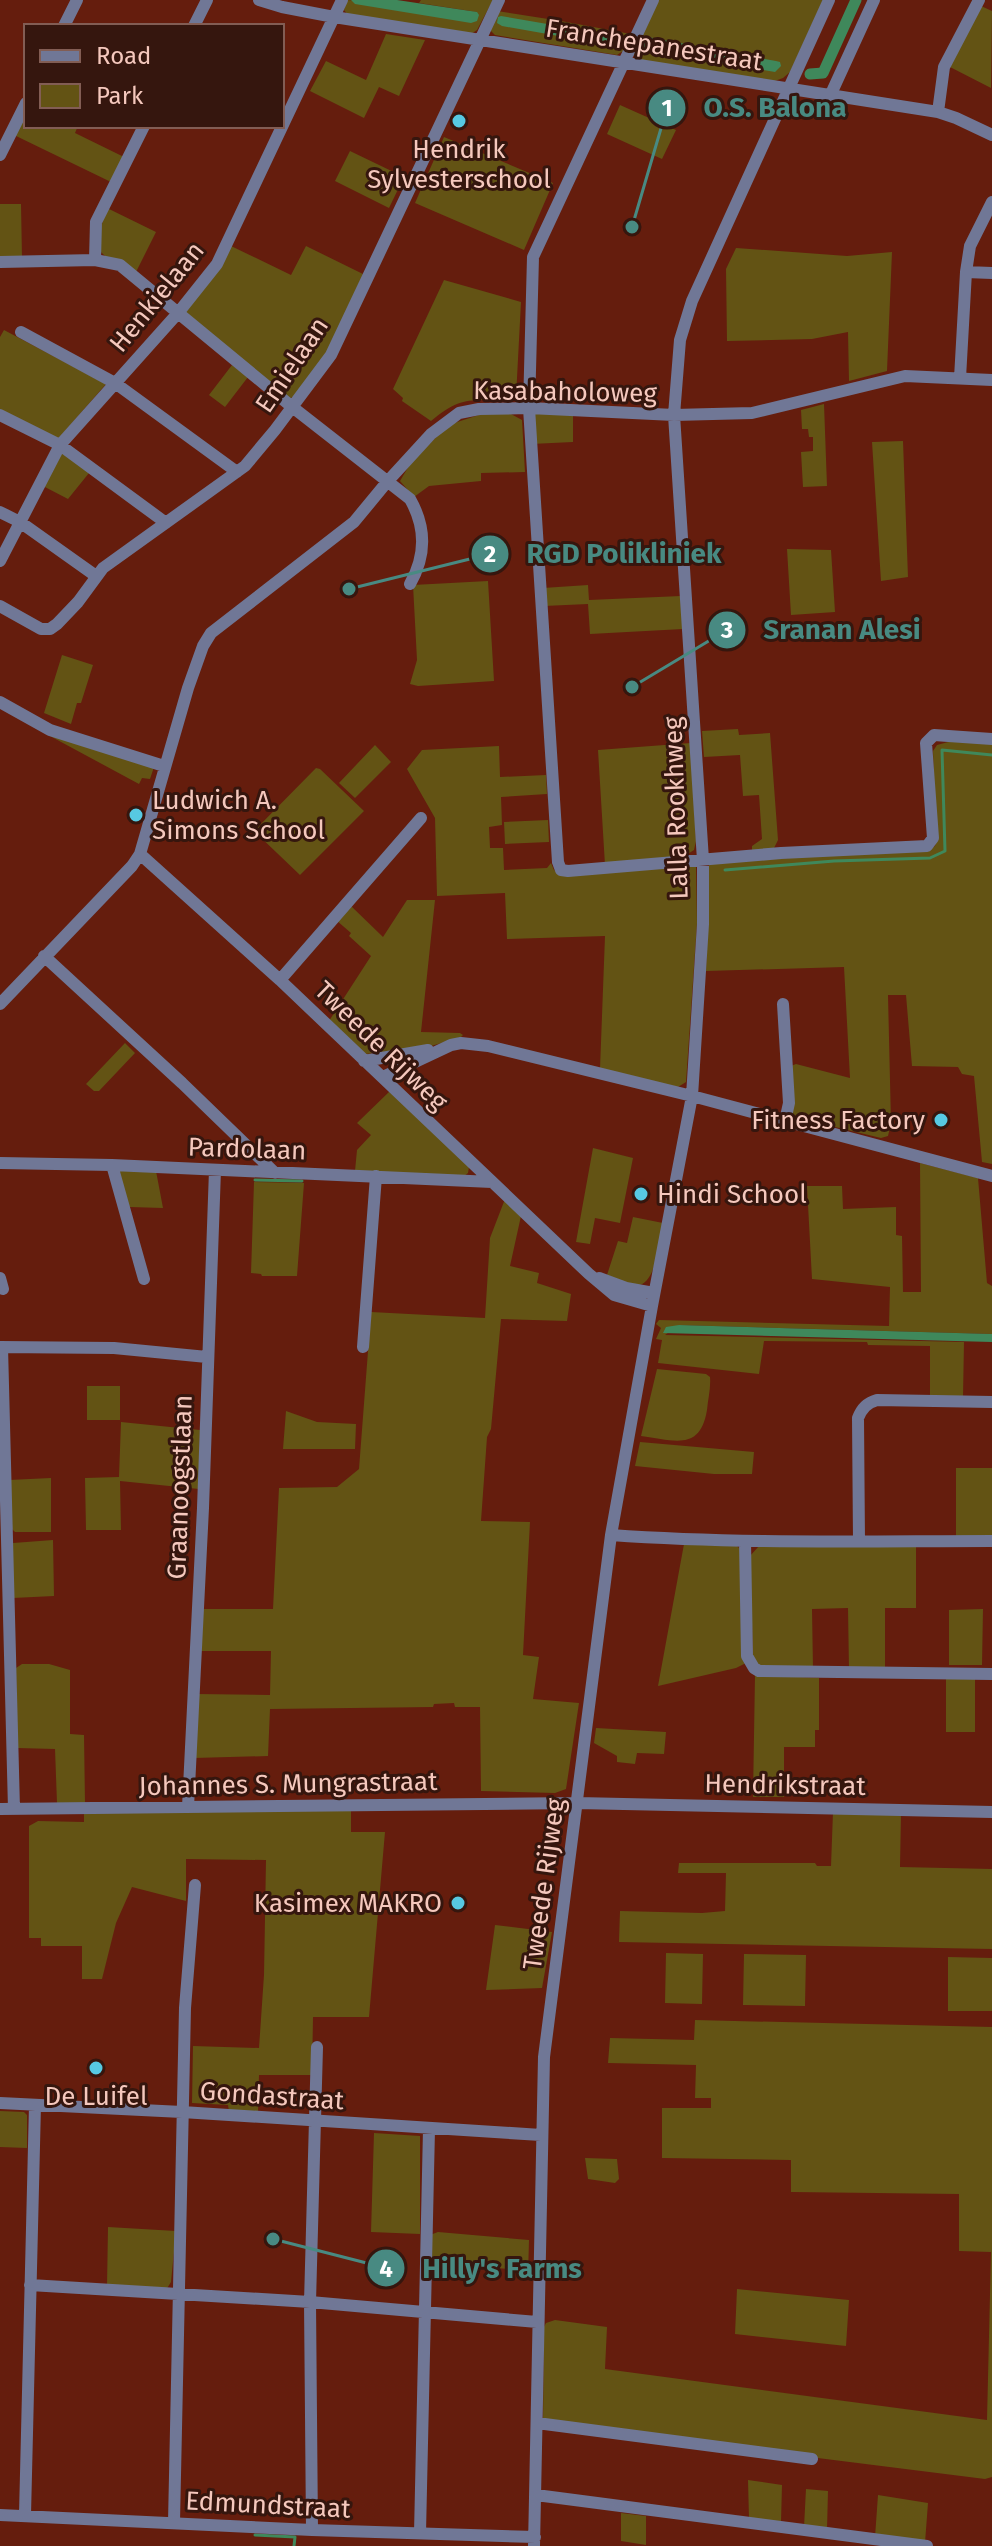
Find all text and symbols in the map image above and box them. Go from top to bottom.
street label: Franchepanestraat [543,13,765,78]
legend [24,24,284,128]
text: Road [96,42,151,70]
text: Park [96,82,144,110]
callout: O.S. Balona [647,82,862,134]
text: O.S. Balona [703,91,847,124]
text: 1 [661,94,673,122]
marker: Hendrik Sylvesterschool [450,112,468,130]
place label: Hendrik Sylvesterschool [367,134,551,195]
street label: Henkielaan [103,236,211,358]
street label: Emielaan [249,311,335,419]
street label: Kasabaholoweg [473,375,658,409]
callout: RGD Polikliniek [470,528,737,580]
text: RGD Polikliniek [527,537,722,570]
text: 2 [484,540,496,568]
callout: Sranan Alesi [707,604,937,656]
text: Sranan Alesi [763,613,921,646]
text: 3 [720,616,733,644]
street label: Lalla Rookhweg [657,715,695,900]
place label: Ludwich A. Simons School [152,785,325,846]
marker: Ludwich A. Simons School [127,806,145,824]
street label: Tweede Rijweg [308,975,454,1118]
place label: Fitness Factory [751,1105,925,1136]
marker: Fitness Factory [932,1111,950,1129]
street label: Pardolaan [187,1131,307,1167]
place label: Hindi School [657,1179,807,1210]
marker: Hindi School [632,1185,650,1203]
street label: Graanoogstlaan [161,1394,199,1580]
street label: Johannes S. Mungrastraat [138,1766,438,1802]
street label: Hendrikstraat [704,1768,867,1802]
street label: Tweede Rijweg [517,1796,571,1972]
place label: Kasimex MAKRO [254,1888,442,1919]
marker: Kasimex MAKRO [449,1894,467,1912]
marker: De Luifel [87,2059,105,2077]
street label: Gondastraat [199,2075,346,2117]
place label: De Luifel [44,2081,148,2112]
callout: Hilly's Farms [366,2242,598,2294]
text: Hilly's Farms [422,2252,582,2285]
text: 4 [379,2255,393,2283]
street label: Edmundstraat [185,2485,352,2525]

